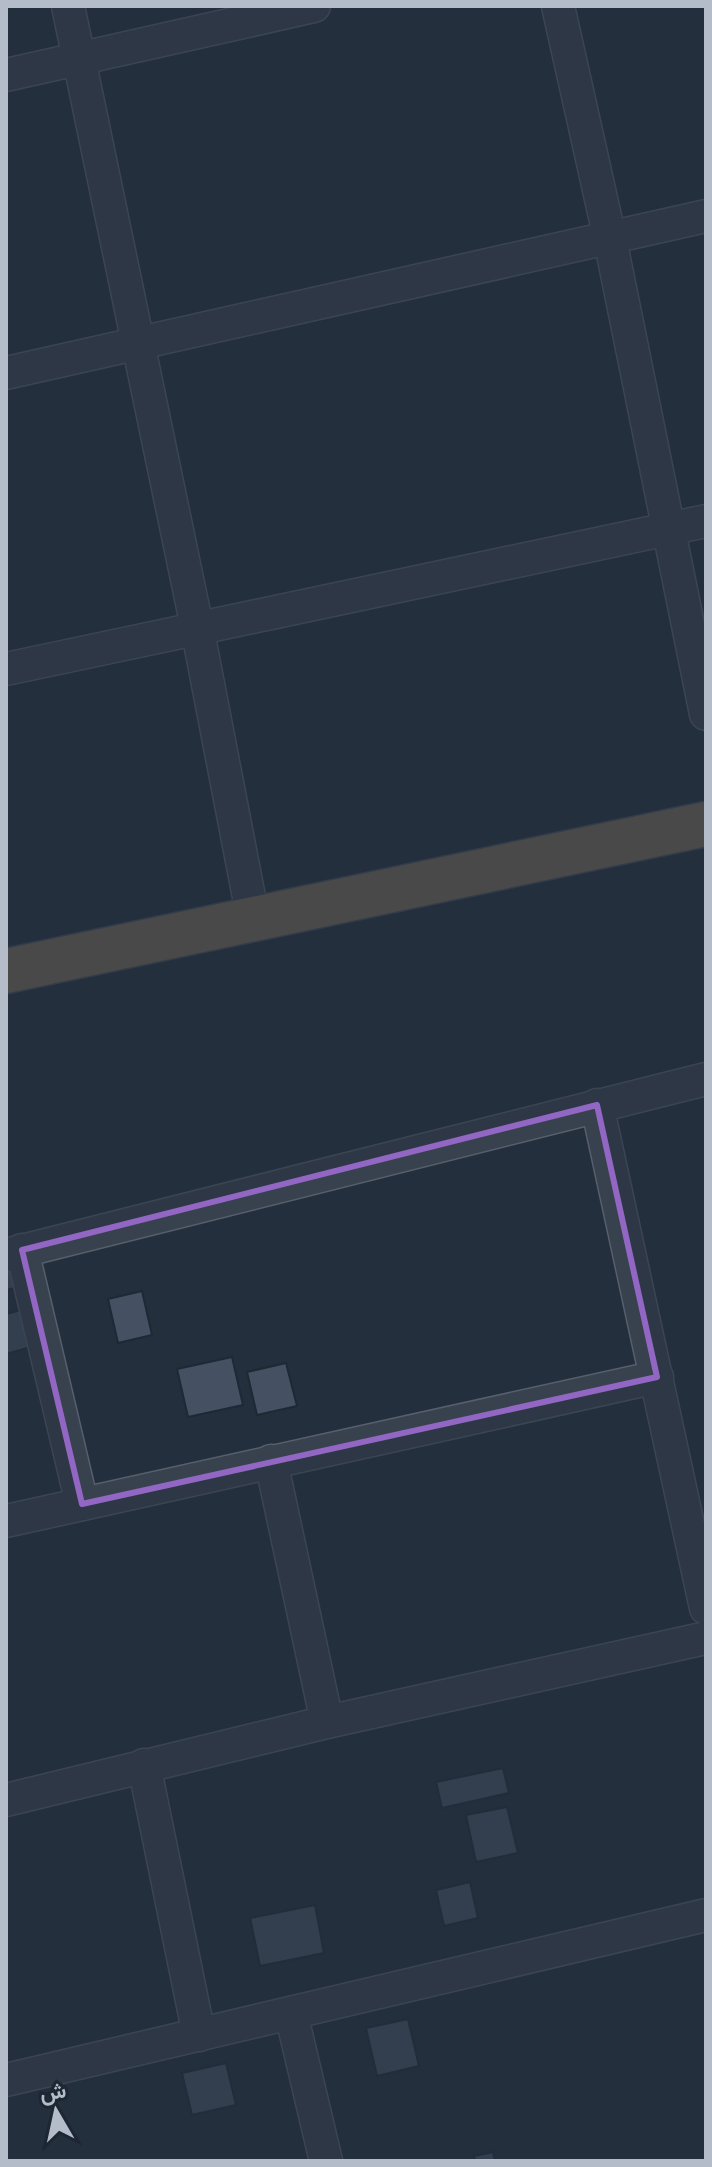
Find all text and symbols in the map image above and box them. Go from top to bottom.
north arrow [16,2071,96,2151]
text: ش [38,2075,68,2107]

